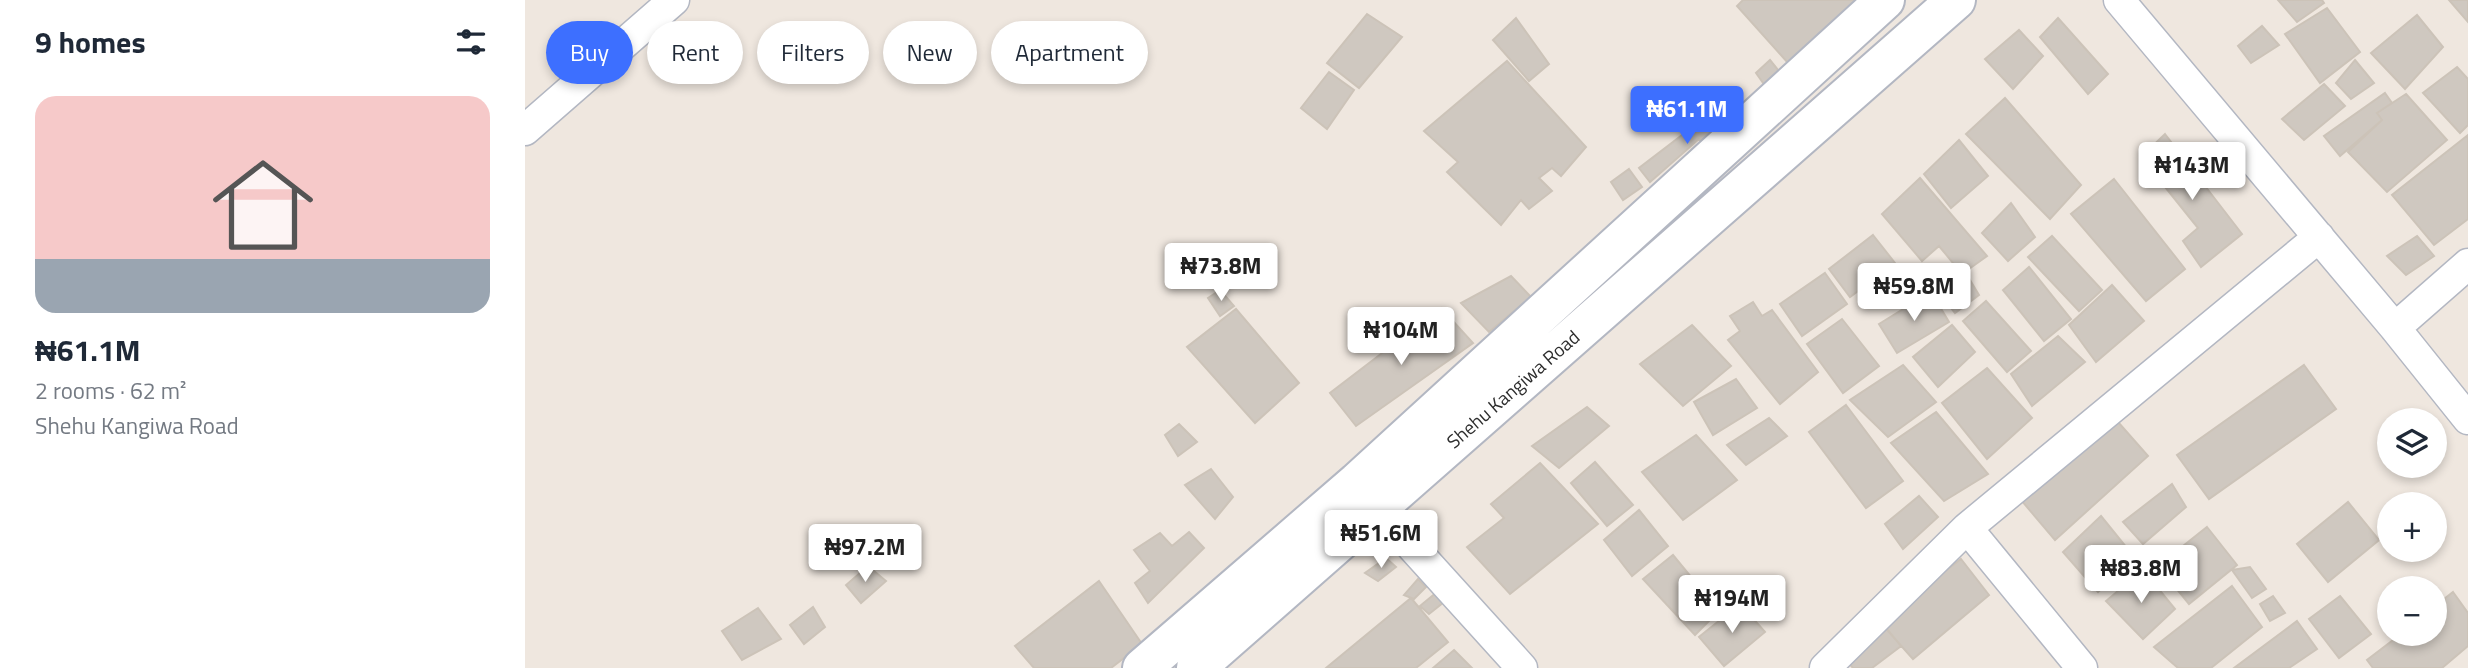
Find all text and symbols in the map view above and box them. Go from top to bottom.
text: 9 homes [35,19,146,65]
chip: Buy [546,21,633,84]
chip: Rent [647,21,743,84]
chip: Filters [757,21,869,84]
chip: New [883,21,977,84]
chip: Apartment [991,21,1148,84]
icon: filters [452,23,490,61]
pin: ₦61.1M [1630,86,1744,146]
text: ₦61.1M [1647,91,1727,126]
icon: home [200,142,326,268]
pin: ₦143M [2143,142,2241,202]
text: ₦143M [2155,147,2229,182]
pin: ₦73.8M [1164,244,1278,303]
text: ₦73.8M [1181,248,1261,283]
pin: ₦59.8M [1857,264,1971,323]
text: ₦59.8M [1874,268,1954,303]
pin: ₦104M [1352,308,1450,367]
text: ₦104M [1364,312,1438,347]
street label: Shehu Kangiwa Road [1440,322,1586,455]
text: ₦61.1M [35,327,141,373]
text: 2 rooms · 62 m² [35,373,186,408]
text: Shehu Kangiwa Road [35,408,239,443]
map controls [2377,408,2447,646]
button: layers [2377,408,2447,478]
button: + [2377,492,2447,562]
pin: ₦51.6M [1324,510,1438,570]
text: ₦51.6M [1341,515,1421,550]
pin: ₦97.2M [808,524,922,584]
text: ₦97.2M [825,529,905,564]
pin: ₦83.8M [2084,546,2198,605]
text: ₦83.8M [2101,550,2181,585]
pin: ₦194M [1683,576,1781,635]
button: − [2377,576,2447,646]
text: ₦194M [1695,580,1769,615]

